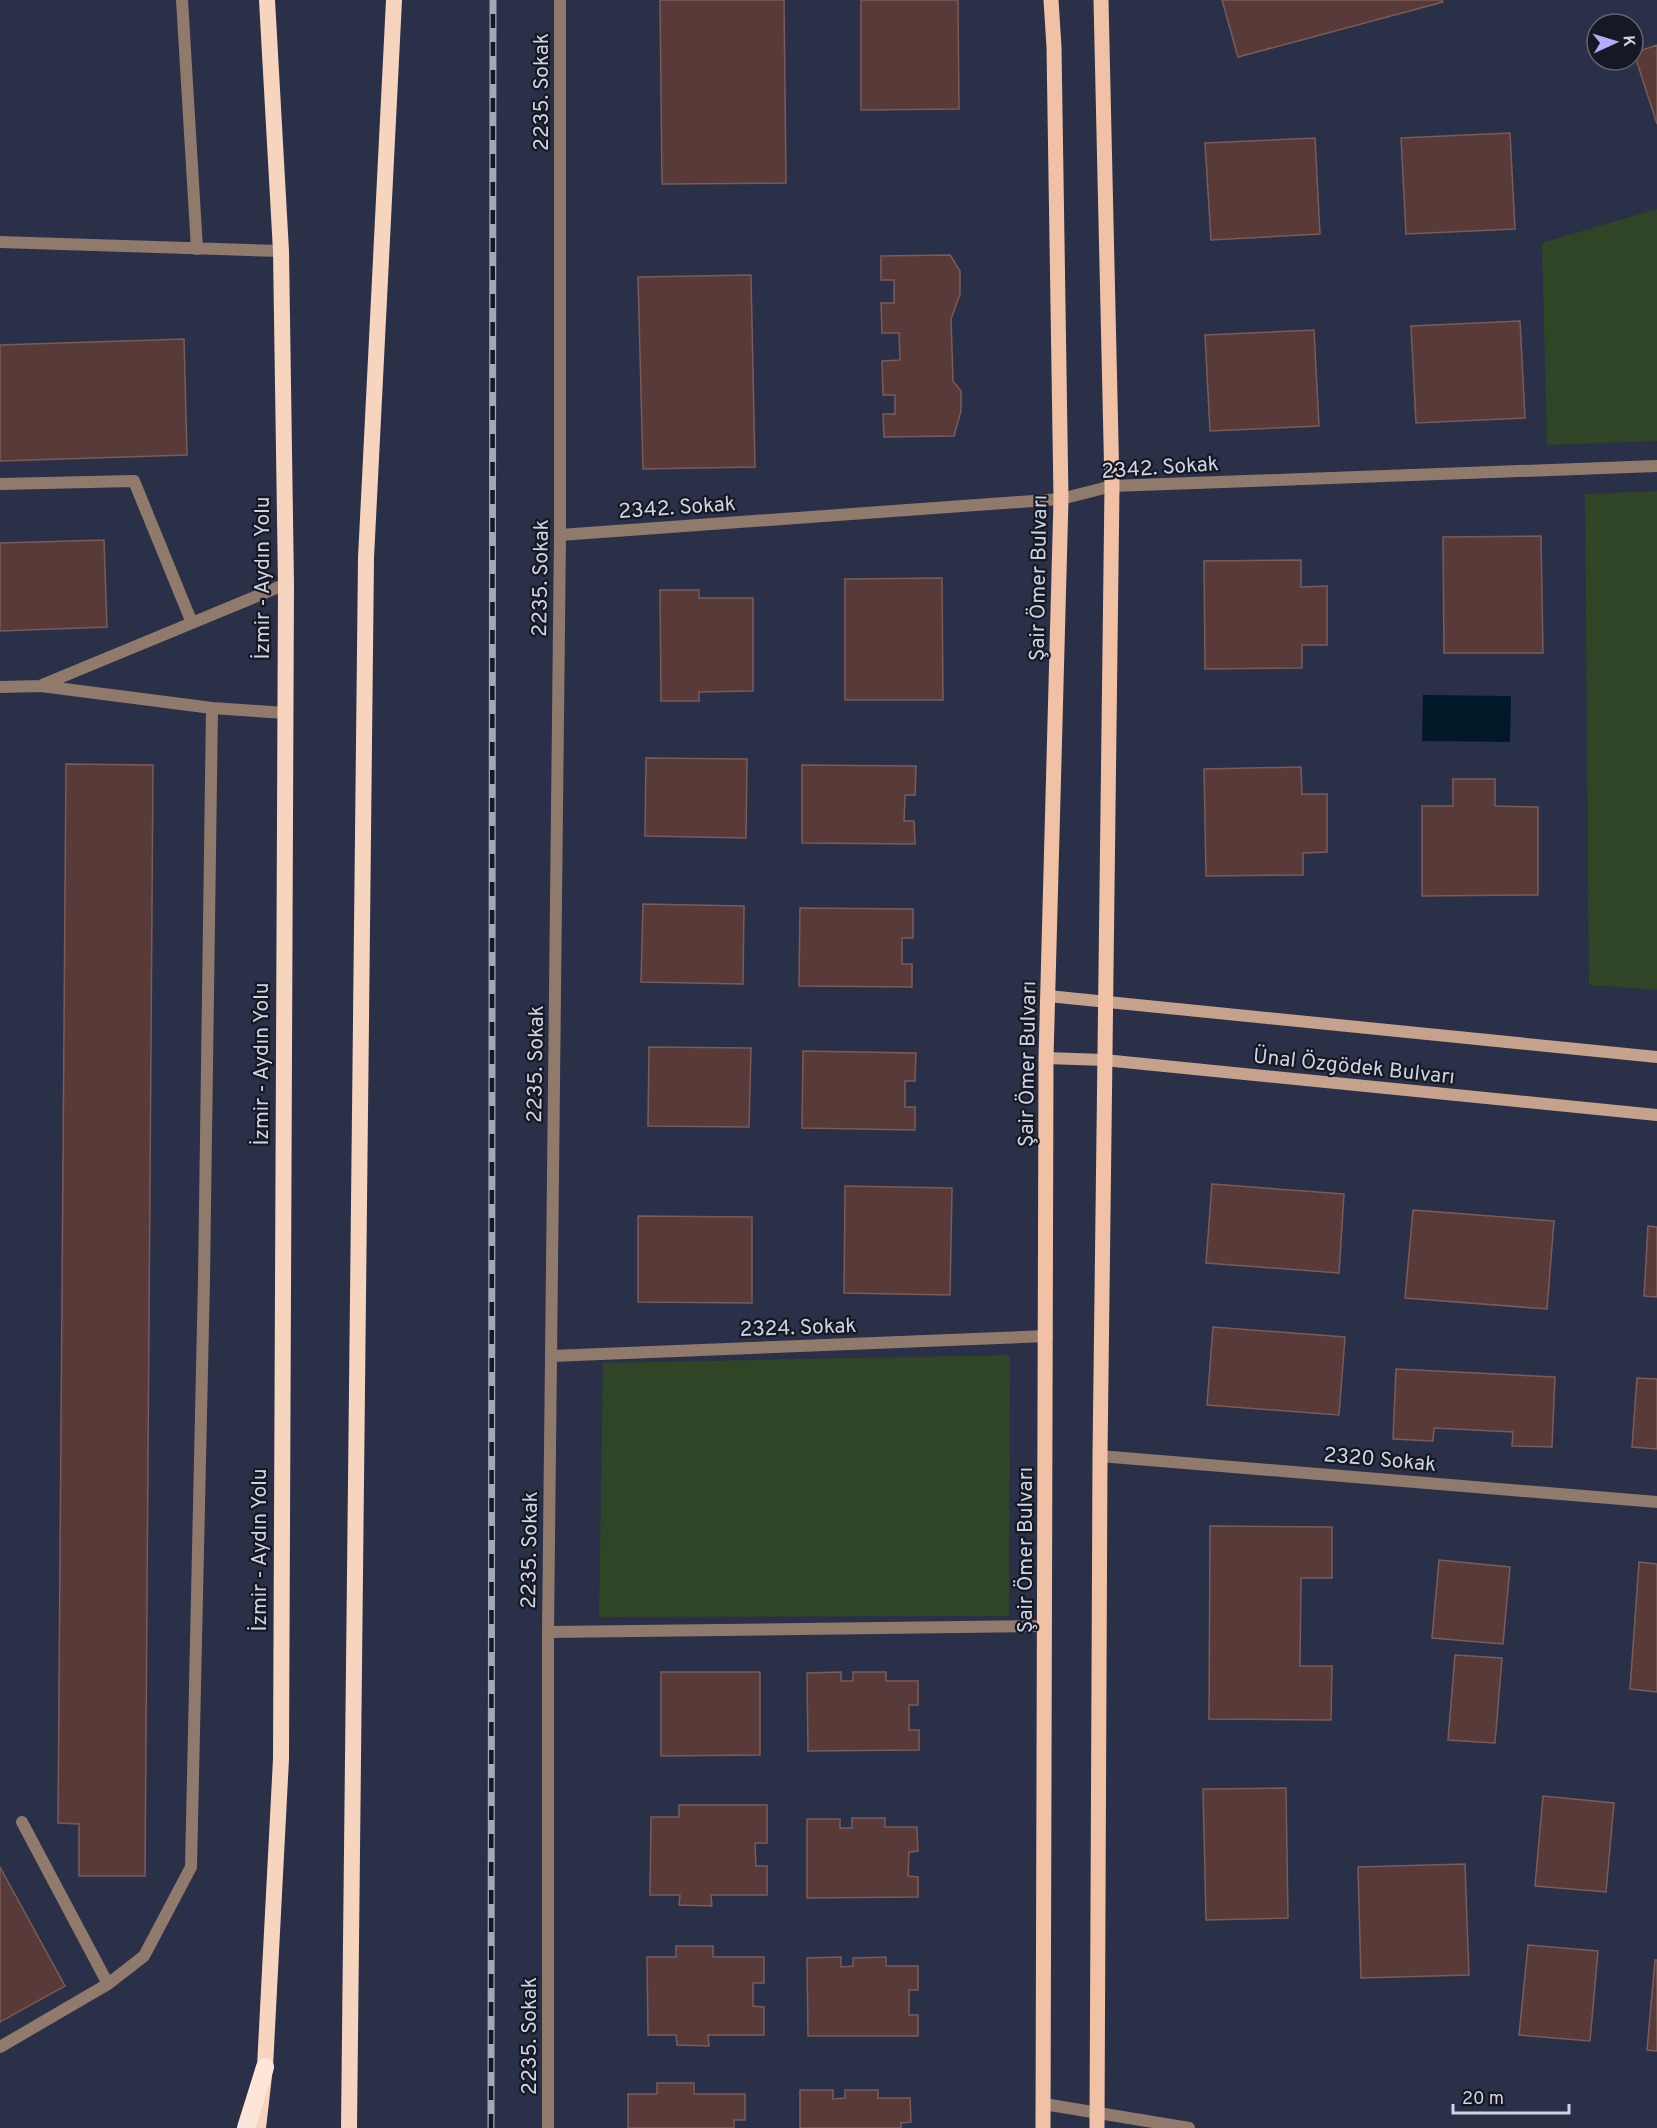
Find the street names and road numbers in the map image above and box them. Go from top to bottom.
street label: 2235. Sokak [529,33,556,151]
street label: 2342. Sokak [1100,451,1220,486]
street label: 2342. Sokak [617,491,737,526]
street label: Şair Ömer Bulvarı [1025,495,1054,661]
street label: İzmir - Aydın Yolu [250,496,277,660]
street label: 2235. Sokak [527,519,556,637]
street label: Şair Ömer Bulvarı [1014,981,1043,1147]
street label: İzmir - Aydın Yolu [249,982,276,1146]
street label: 2235. Sokak [522,1005,551,1123]
street label: Ünal Özgödek Bulvarı [1252,1043,1456,1092]
street label: 2324. Sokak [739,1313,857,1344]
street label: 2320 Sokak [1322,1442,1437,1479]
street label: Şair Ömer Bulvarı [1013,1467,1040,1633]
street label: İzmir - Aydın Yolu [247,1468,274,1632]
street label: 2235. Sokak [516,1491,545,1609]
street label: 2235. Sokak [517,1977,544,2095]

